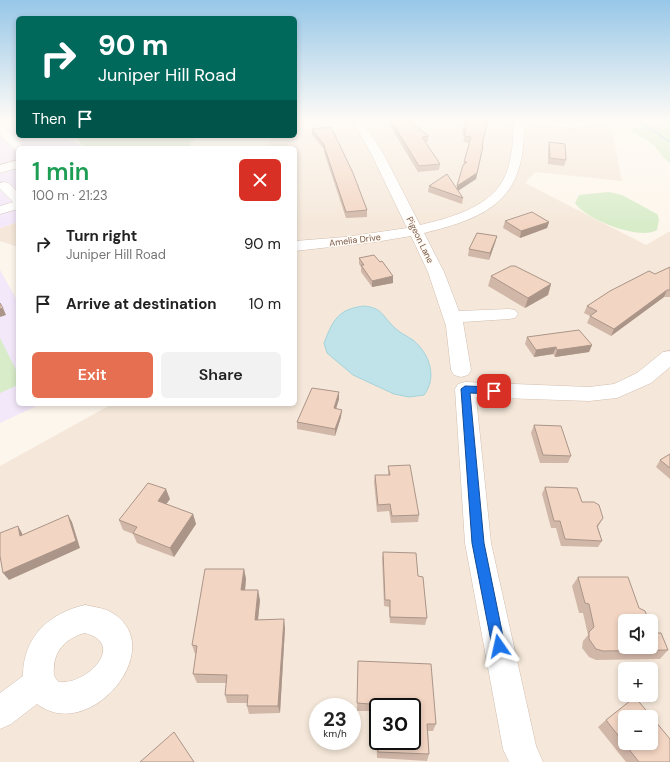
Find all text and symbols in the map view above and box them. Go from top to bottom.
text: 90 m [98,27,168,64]
icon: right [32,32,84,84]
text: Juniper Hill Road [98,63,236,87]
icon: arrive [74,108,96,130]
text: Then [32,109,66,129]
text: 1 min [32,156,89,187]
button: close [239,159,281,201]
text: 100 m · 21:23 [32,187,108,204]
street label: Pigeon Lane [404,215,436,265]
text: Turn right [66,226,137,246]
street label: Amelia Drive [329,231,381,249]
icon: right [32,233,54,255]
text: 90 m [244,234,281,254]
text: Juniper Hill Road [66,246,166,263]
icon: arrive [32,293,54,315]
text: Arrive at destination [66,294,217,314]
text: 10 m [249,294,281,314]
button: Exit [32,352,153,398]
button: Share [161,352,281,398]
pin [477,374,511,408]
icon: arrive [483,380,505,402]
map controls [618,614,658,750]
button: sound [618,614,658,654]
position arrow [478,625,520,667]
button: + [618,662,658,702]
speed limit sign: 30 [369,698,421,750]
text: 23 [323,706,347,732]
button: − [618,710,658,750]
text: km/h [323,727,347,740]

